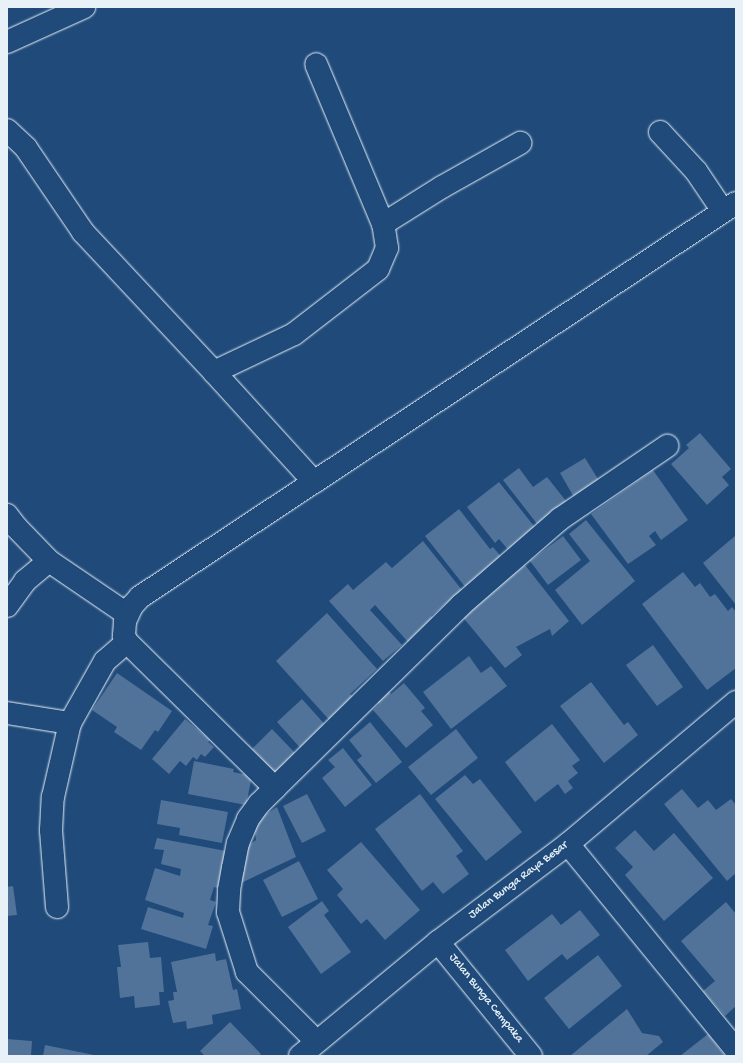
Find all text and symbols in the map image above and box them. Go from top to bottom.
street label: Jalan Bunga Raya Besar [466,839,572,923]
street label: Jalan Bunga Cempaka [445,952,525,1046]

